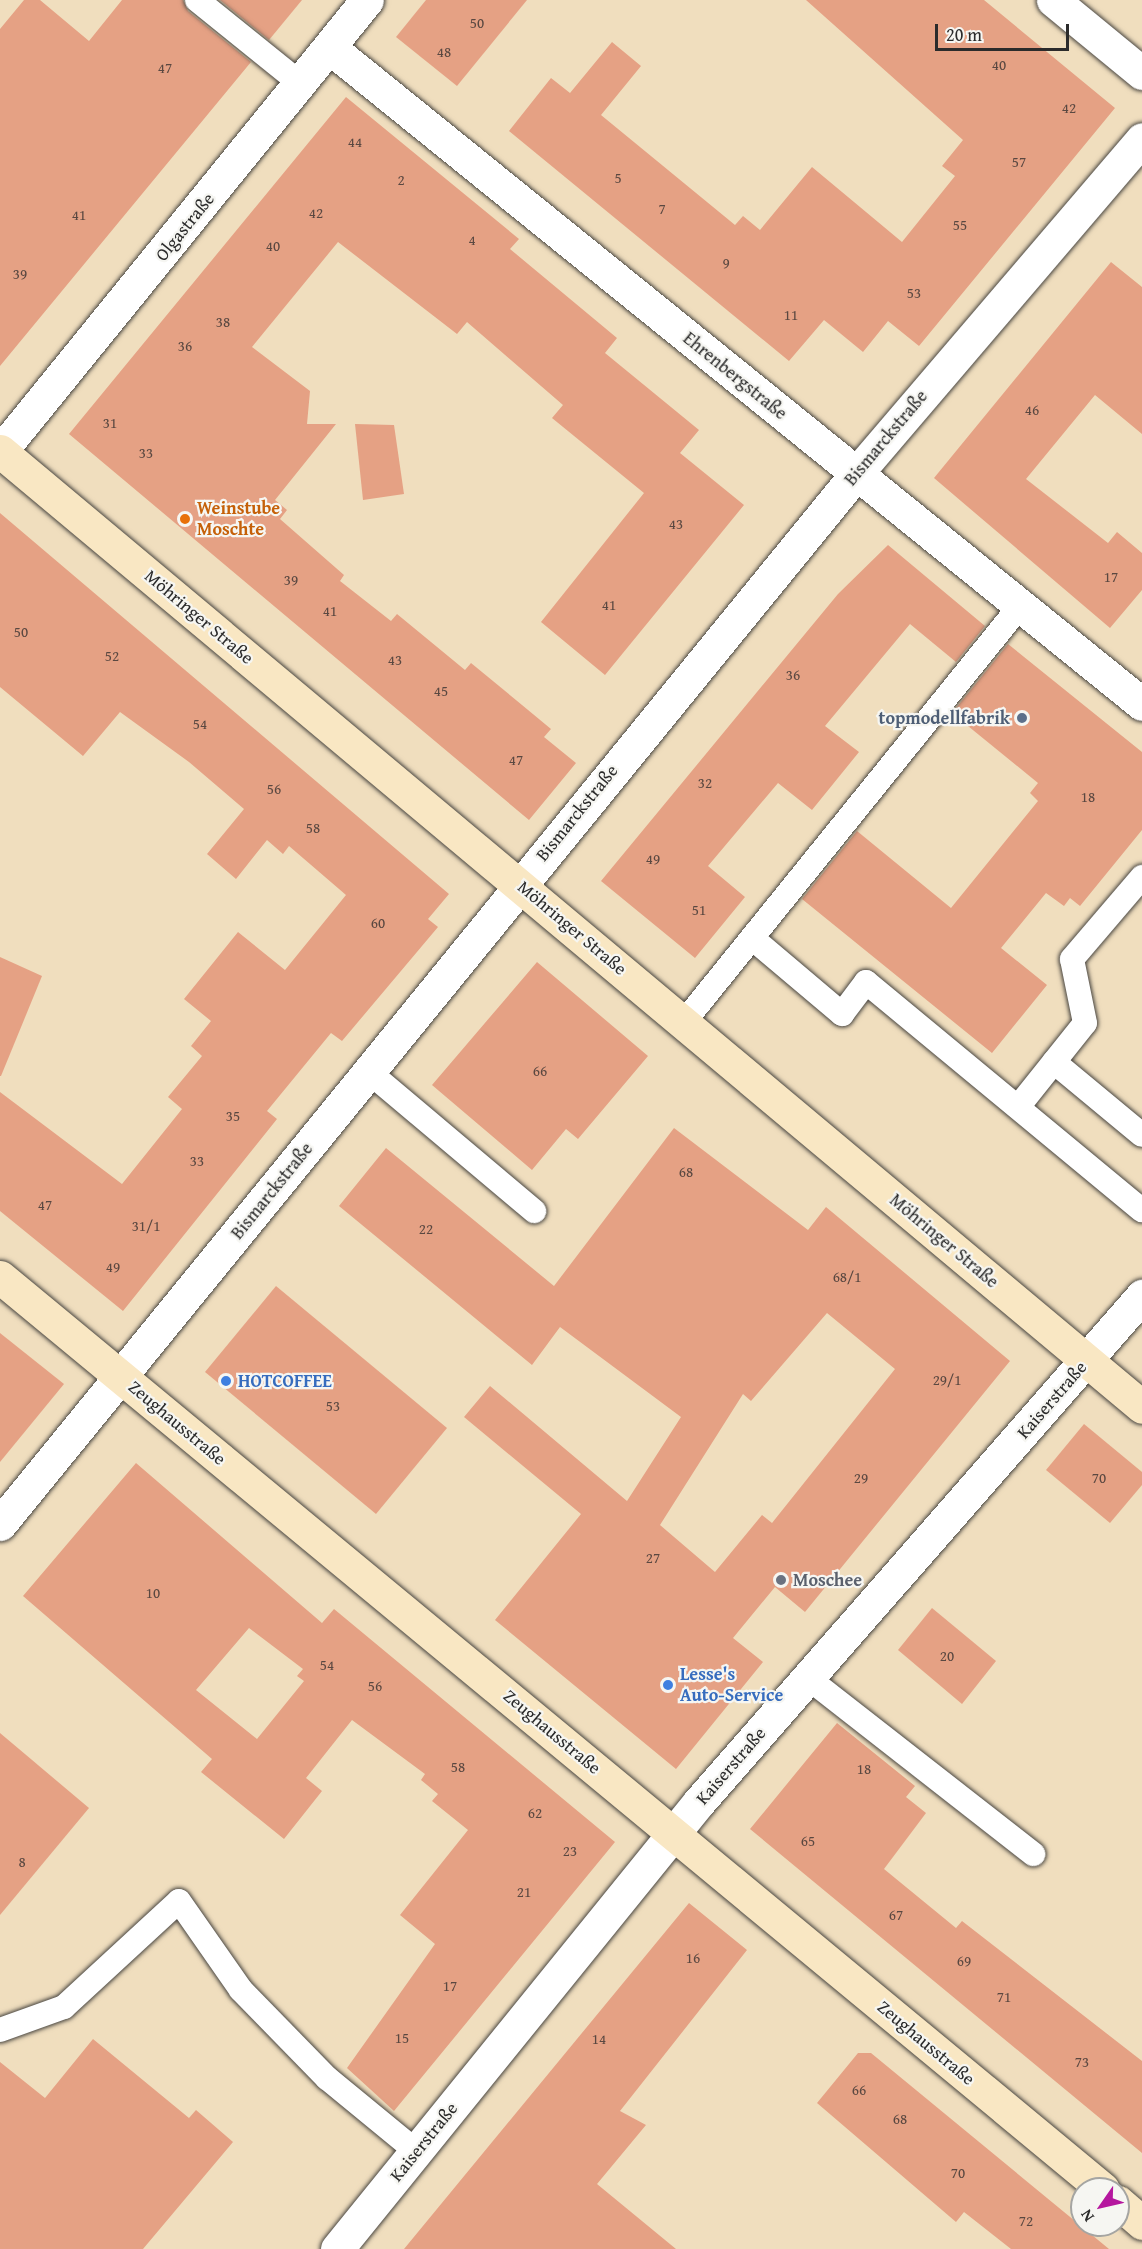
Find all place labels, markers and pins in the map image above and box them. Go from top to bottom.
place label: Weinstube Moschte [197,498,280,540]
marker: Weinstube Moschte [178,512,192,526]
place label: topmodellfabrik [879,707,1010,729]
marker: topmodellfabrik [1015,711,1029,725]
place label: HOTCOFFEE [238,1370,332,1392]
marker: HOTCOFFEE [219,1374,233,1388]
place label: Moschee [793,1569,862,1591]
marker: Moschee [774,1573,788,1587]
place label: Lesse's Auto-Service [680,1664,783,1706]
marker: Lesse's Auto-Service [661,1678,675,1692]

